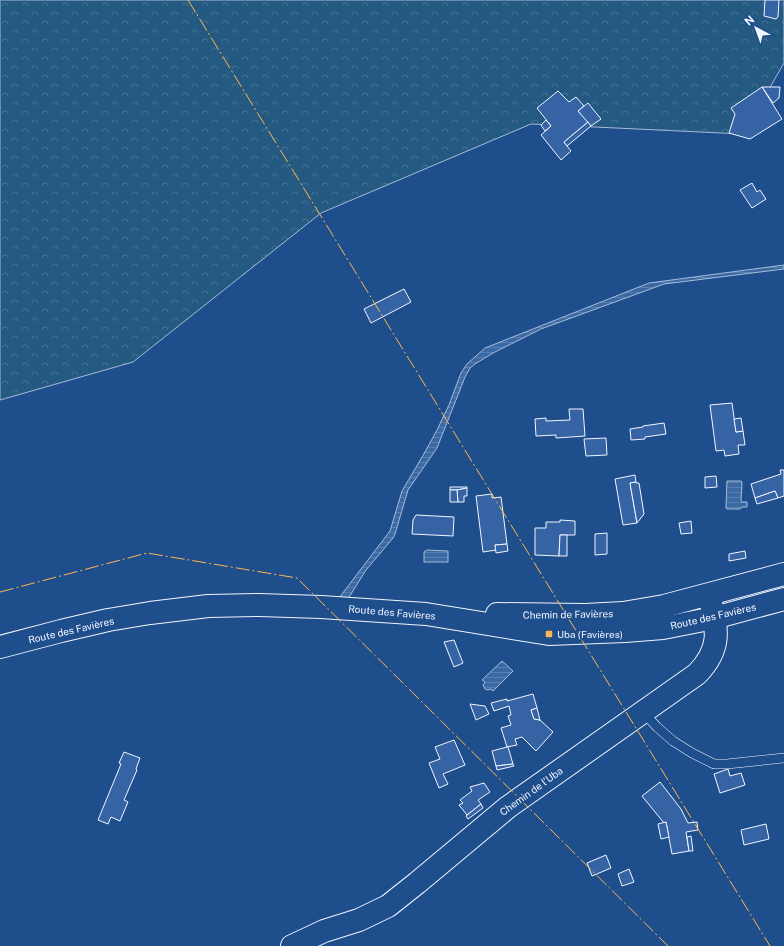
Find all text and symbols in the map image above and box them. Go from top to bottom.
north arrow [736,8,776,48]
text: N [742,13,757,28]
street label: Route des Favières [669,600,757,632]
street label: Route des Favières [348,602,436,622]
street label: Chemin de Favières [523,607,613,621]
street label: Route des Favières [27,614,115,646]
place label: Uba (Favières) [557,628,623,640]
marker: Uba (Favières) [544,629,554,639]
street label: Chemin de l'Uba [497,764,565,818]

